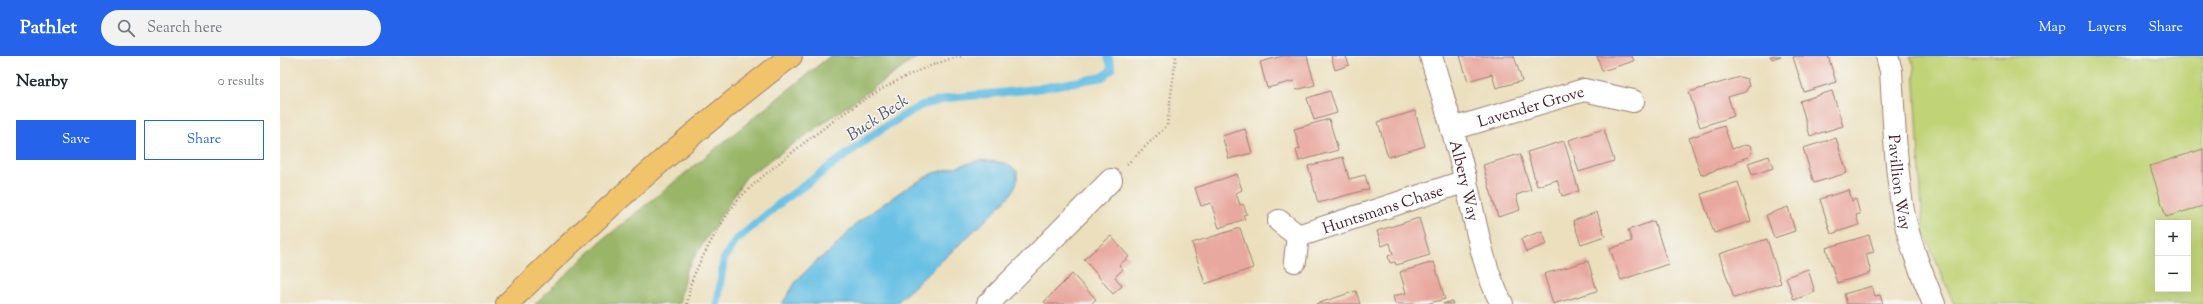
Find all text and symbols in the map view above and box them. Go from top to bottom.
search box [101,10,381,46]
text: Pathlet [20,15,77,42]
icon: search [115,17,137,39]
text: Search here [147,18,222,39]
text: Map [2039,18,2066,38]
text: Layers [2088,18,2126,38]
text: Share [2148,18,2183,38]
text: Nearby [16,70,68,94]
text: 0 results [218,73,264,91]
street label: Lavender Grove [1475,82,1587,135]
water label: Buck Beck [843,90,914,148]
button: Save [16,120,136,160]
button: Share [144,120,264,160]
street label: Pavillion Way [1881,134,1916,233]
street label: Albery Way [1442,138,1483,224]
street label: Huntsmans Chase [1320,180,1447,241]
map controls [2155,220,2191,292]
button: + [2155,220,2191,256]
button: − [2155,256,2191,292]

